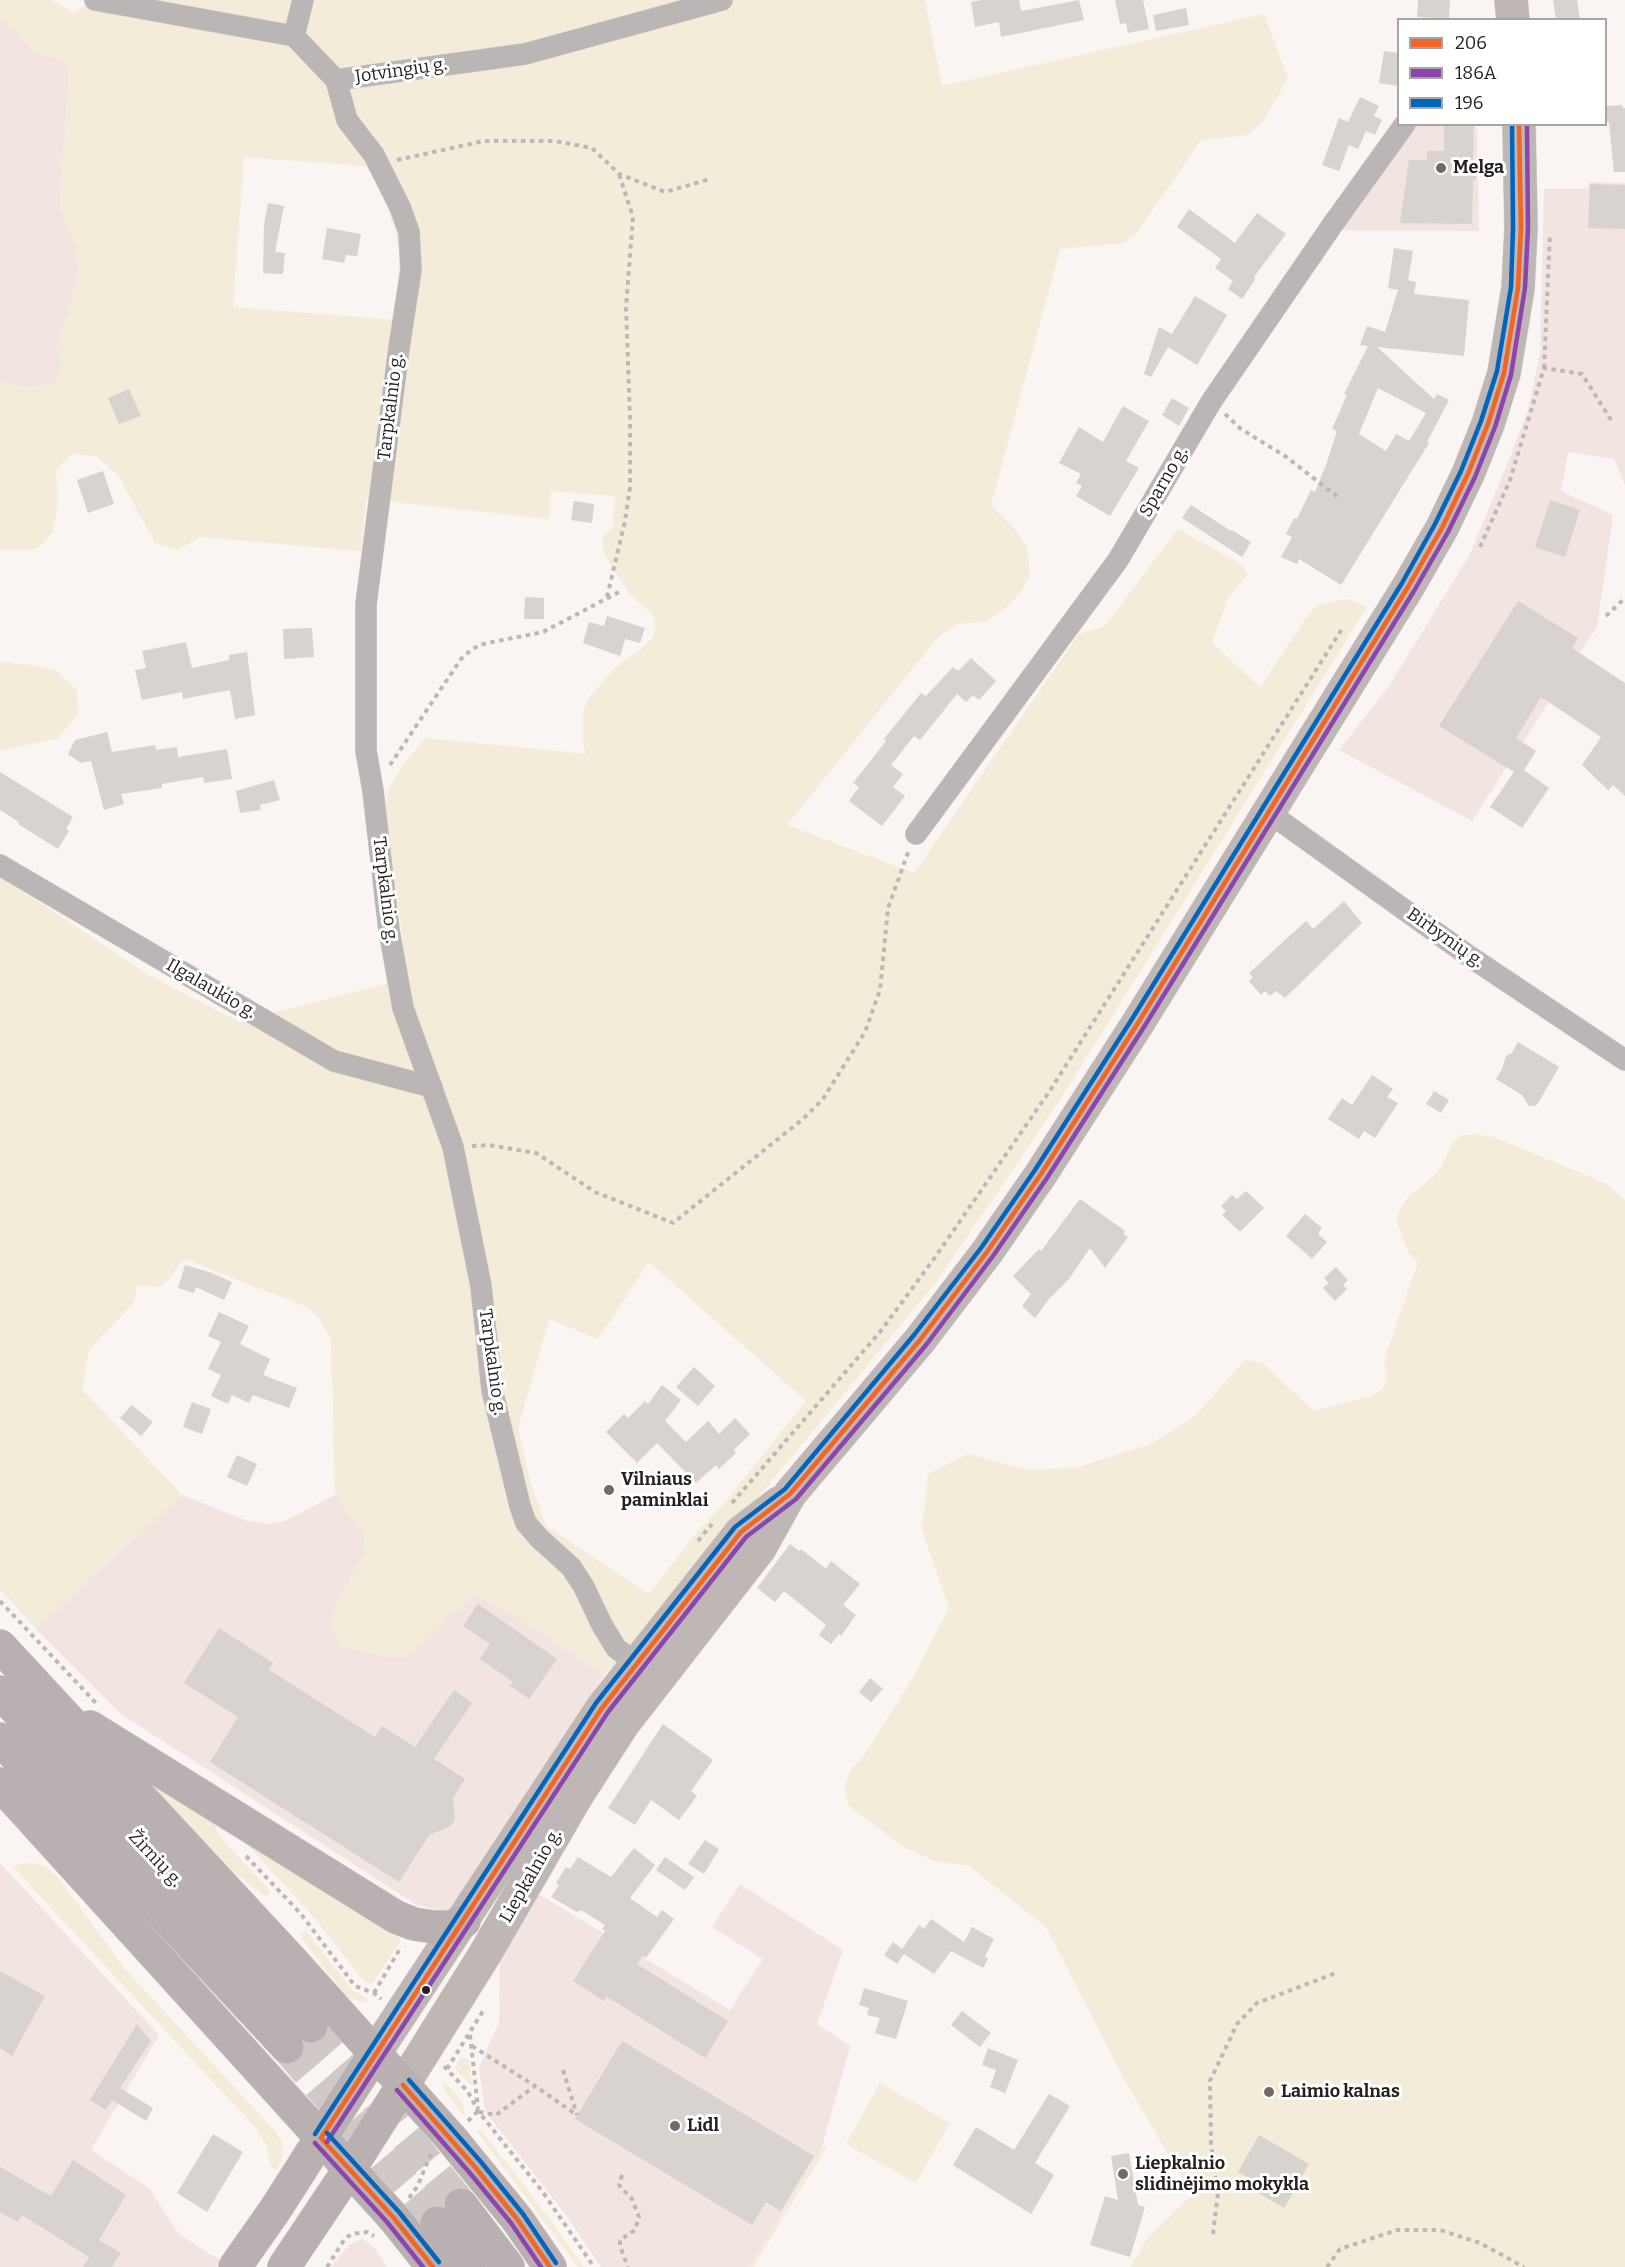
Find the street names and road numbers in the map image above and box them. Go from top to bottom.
street label: Jotvingių g. [354,54,448,88]
street label: Tarpkalnio g. [374,353,408,461]
street label: Sparno g. [1135,443,1193,521]
street label: Tarpkalnio g. [368,836,402,944]
street label: Birbynių g. [1402,904,1488,972]
street label: Ilgalaukio g. [162,955,260,1023]
street label: Tarpkalnio g. [474,1307,510,1417]
street label: Liepkalnio g. [495,1825,567,1927]
street label: Žirnių g. [123,1826,187,1892]

